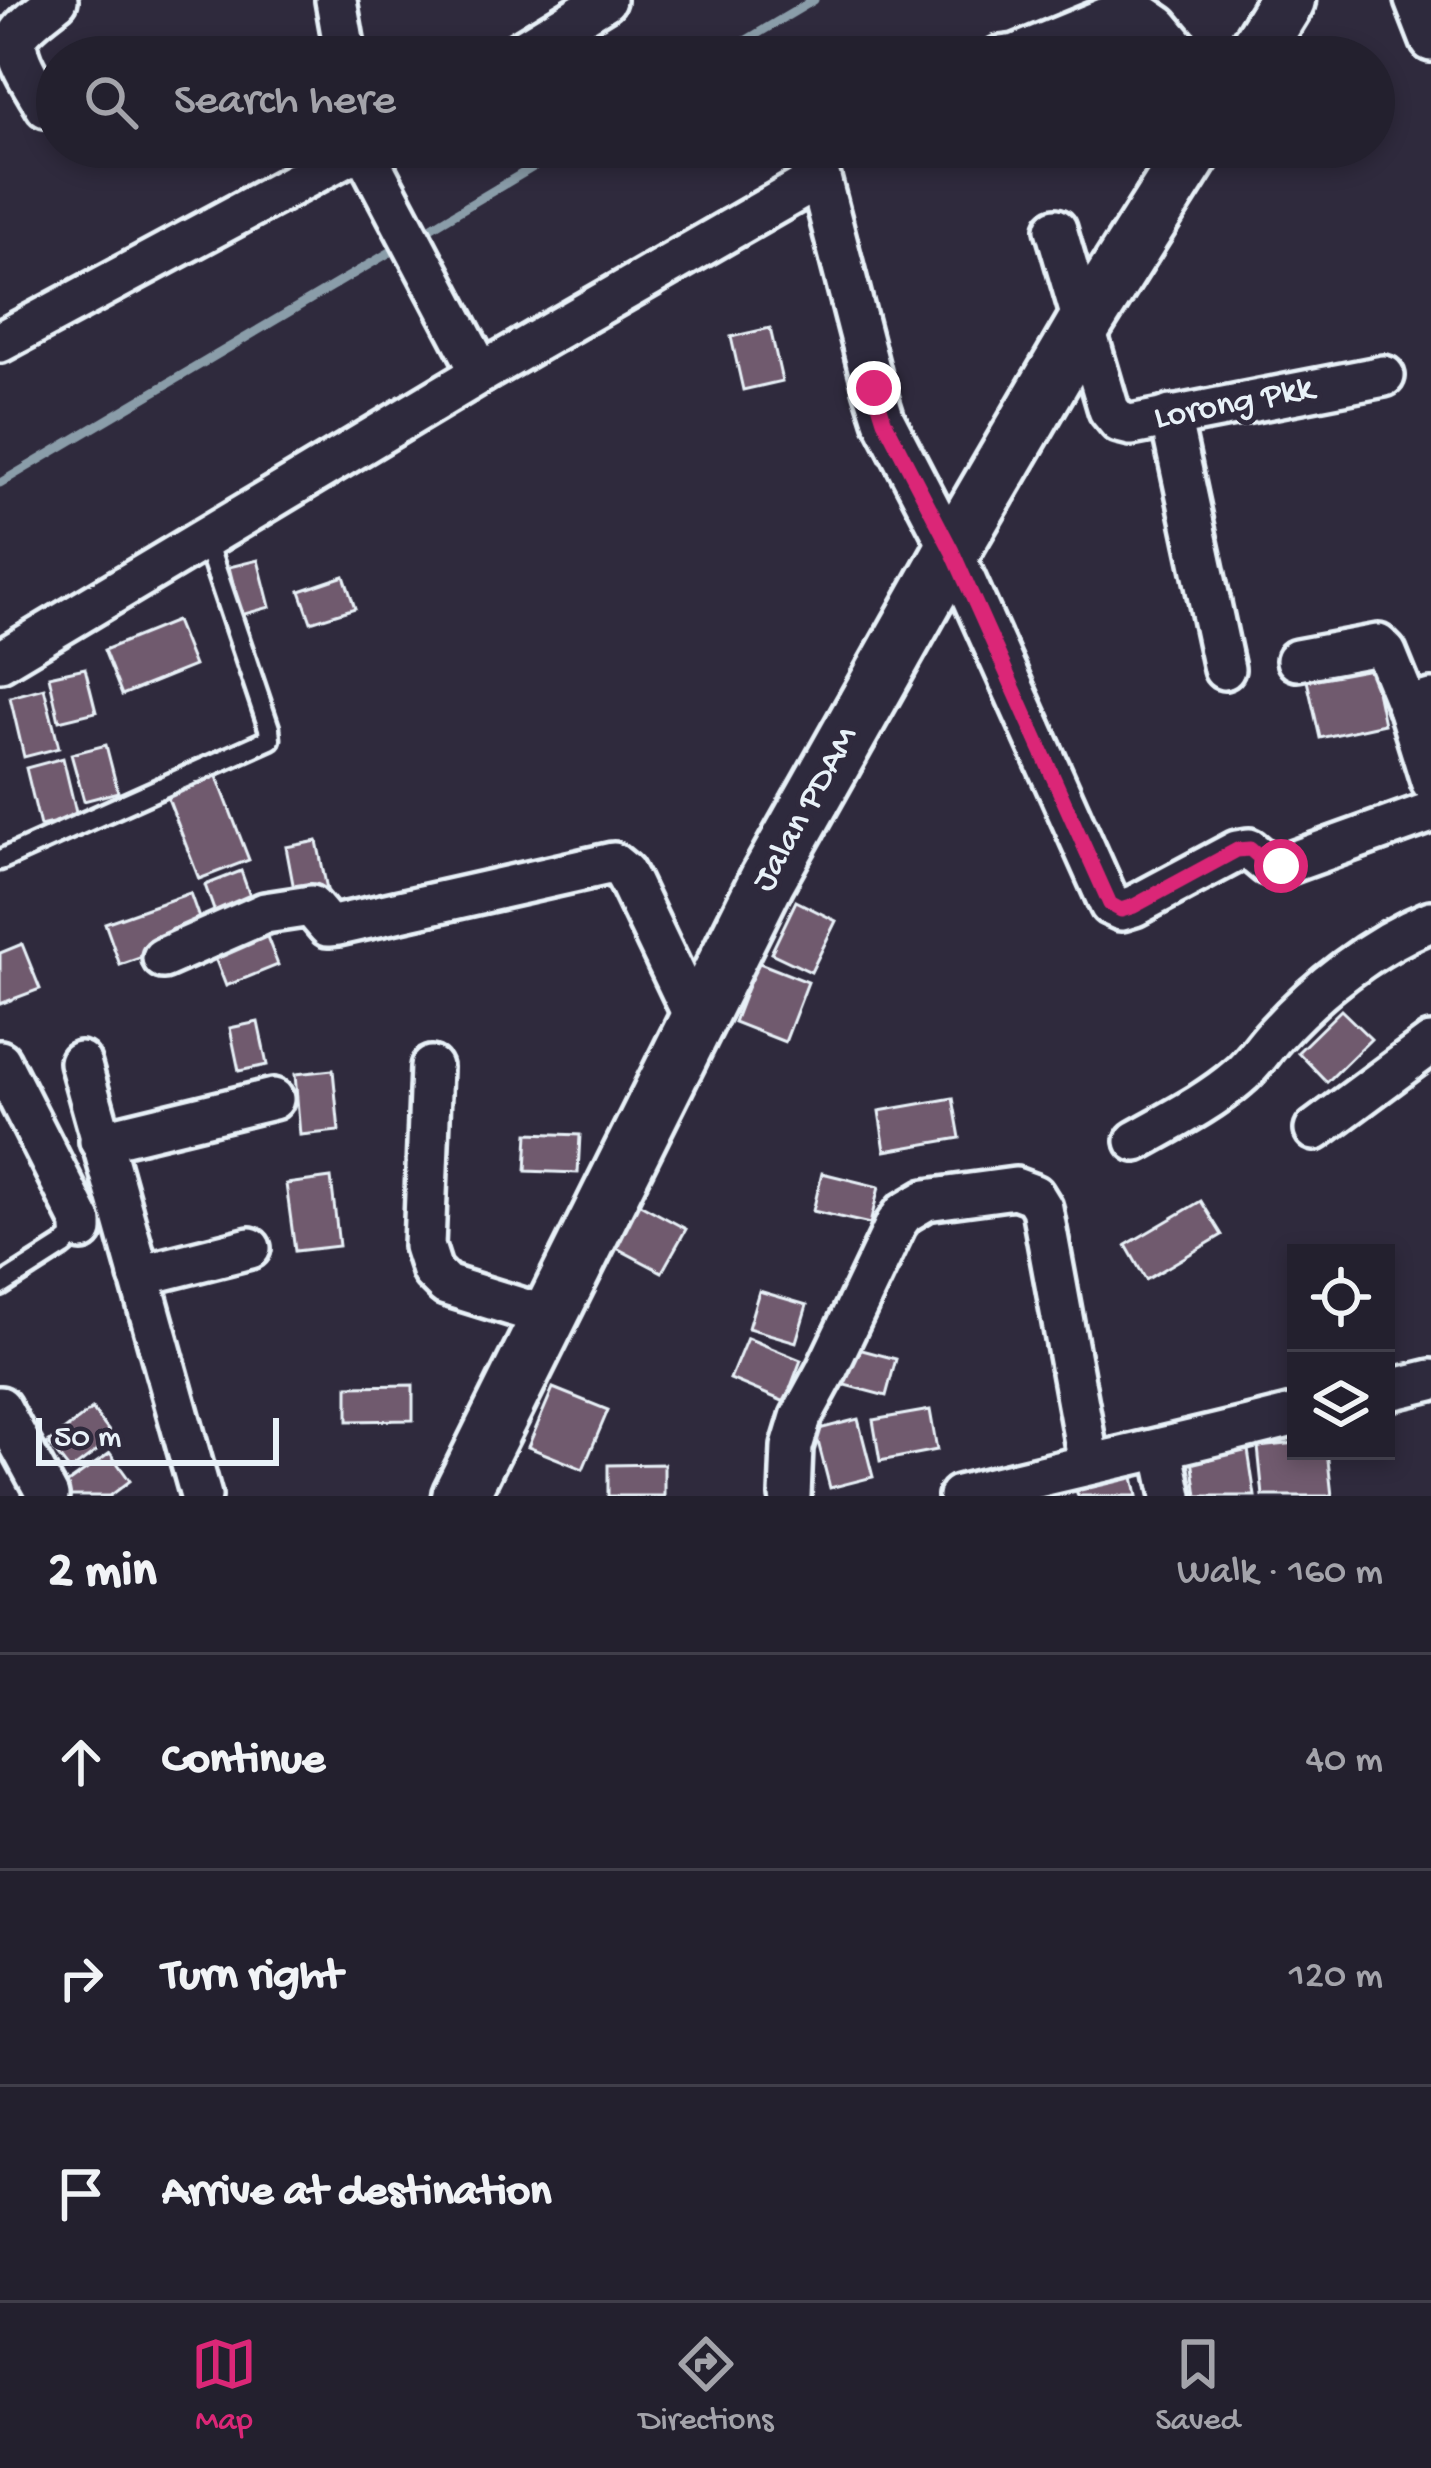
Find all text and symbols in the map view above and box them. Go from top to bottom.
search box [36,36,1395,168]
icon: search [78,69,144,135]
text: Search here [174,76,396,129]
route end [847,361,901,415]
street label: Lorong Pkk [1151,368,1320,442]
street label: Jalan PDAM [744,719,870,900]
route start [1254,839,1308,893]
map controls [1287,1244,1395,1460]
button: locate [1287,1244,1395,1352]
button: layers [1287,1352,1395,1460]
scale bar [36,1412,279,1465]
text: 50 m [54,1420,121,1458]
text: 2 min [48,1544,157,1604]
text: Walk · 160 m [1177,1551,1383,1597]
icon: ahead [48,1729,114,1795]
text: Continue [162,1735,325,1788]
text: 40 m [1305,1739,1383,1785]
icon: right [48,1945,114,2011]
text: Turn right [162,1951,342,2004]
text: 120 m [1289,1955,1383,2001]
icon: arrive [48,2161,114,2227]
text: Arrive at destination [162,2167,551,2220]
tab: Map [191,2331,257,2441]
tab: Directions [639,2331,773,2441]
tab: Saved [1155,2331,1240,2441]

